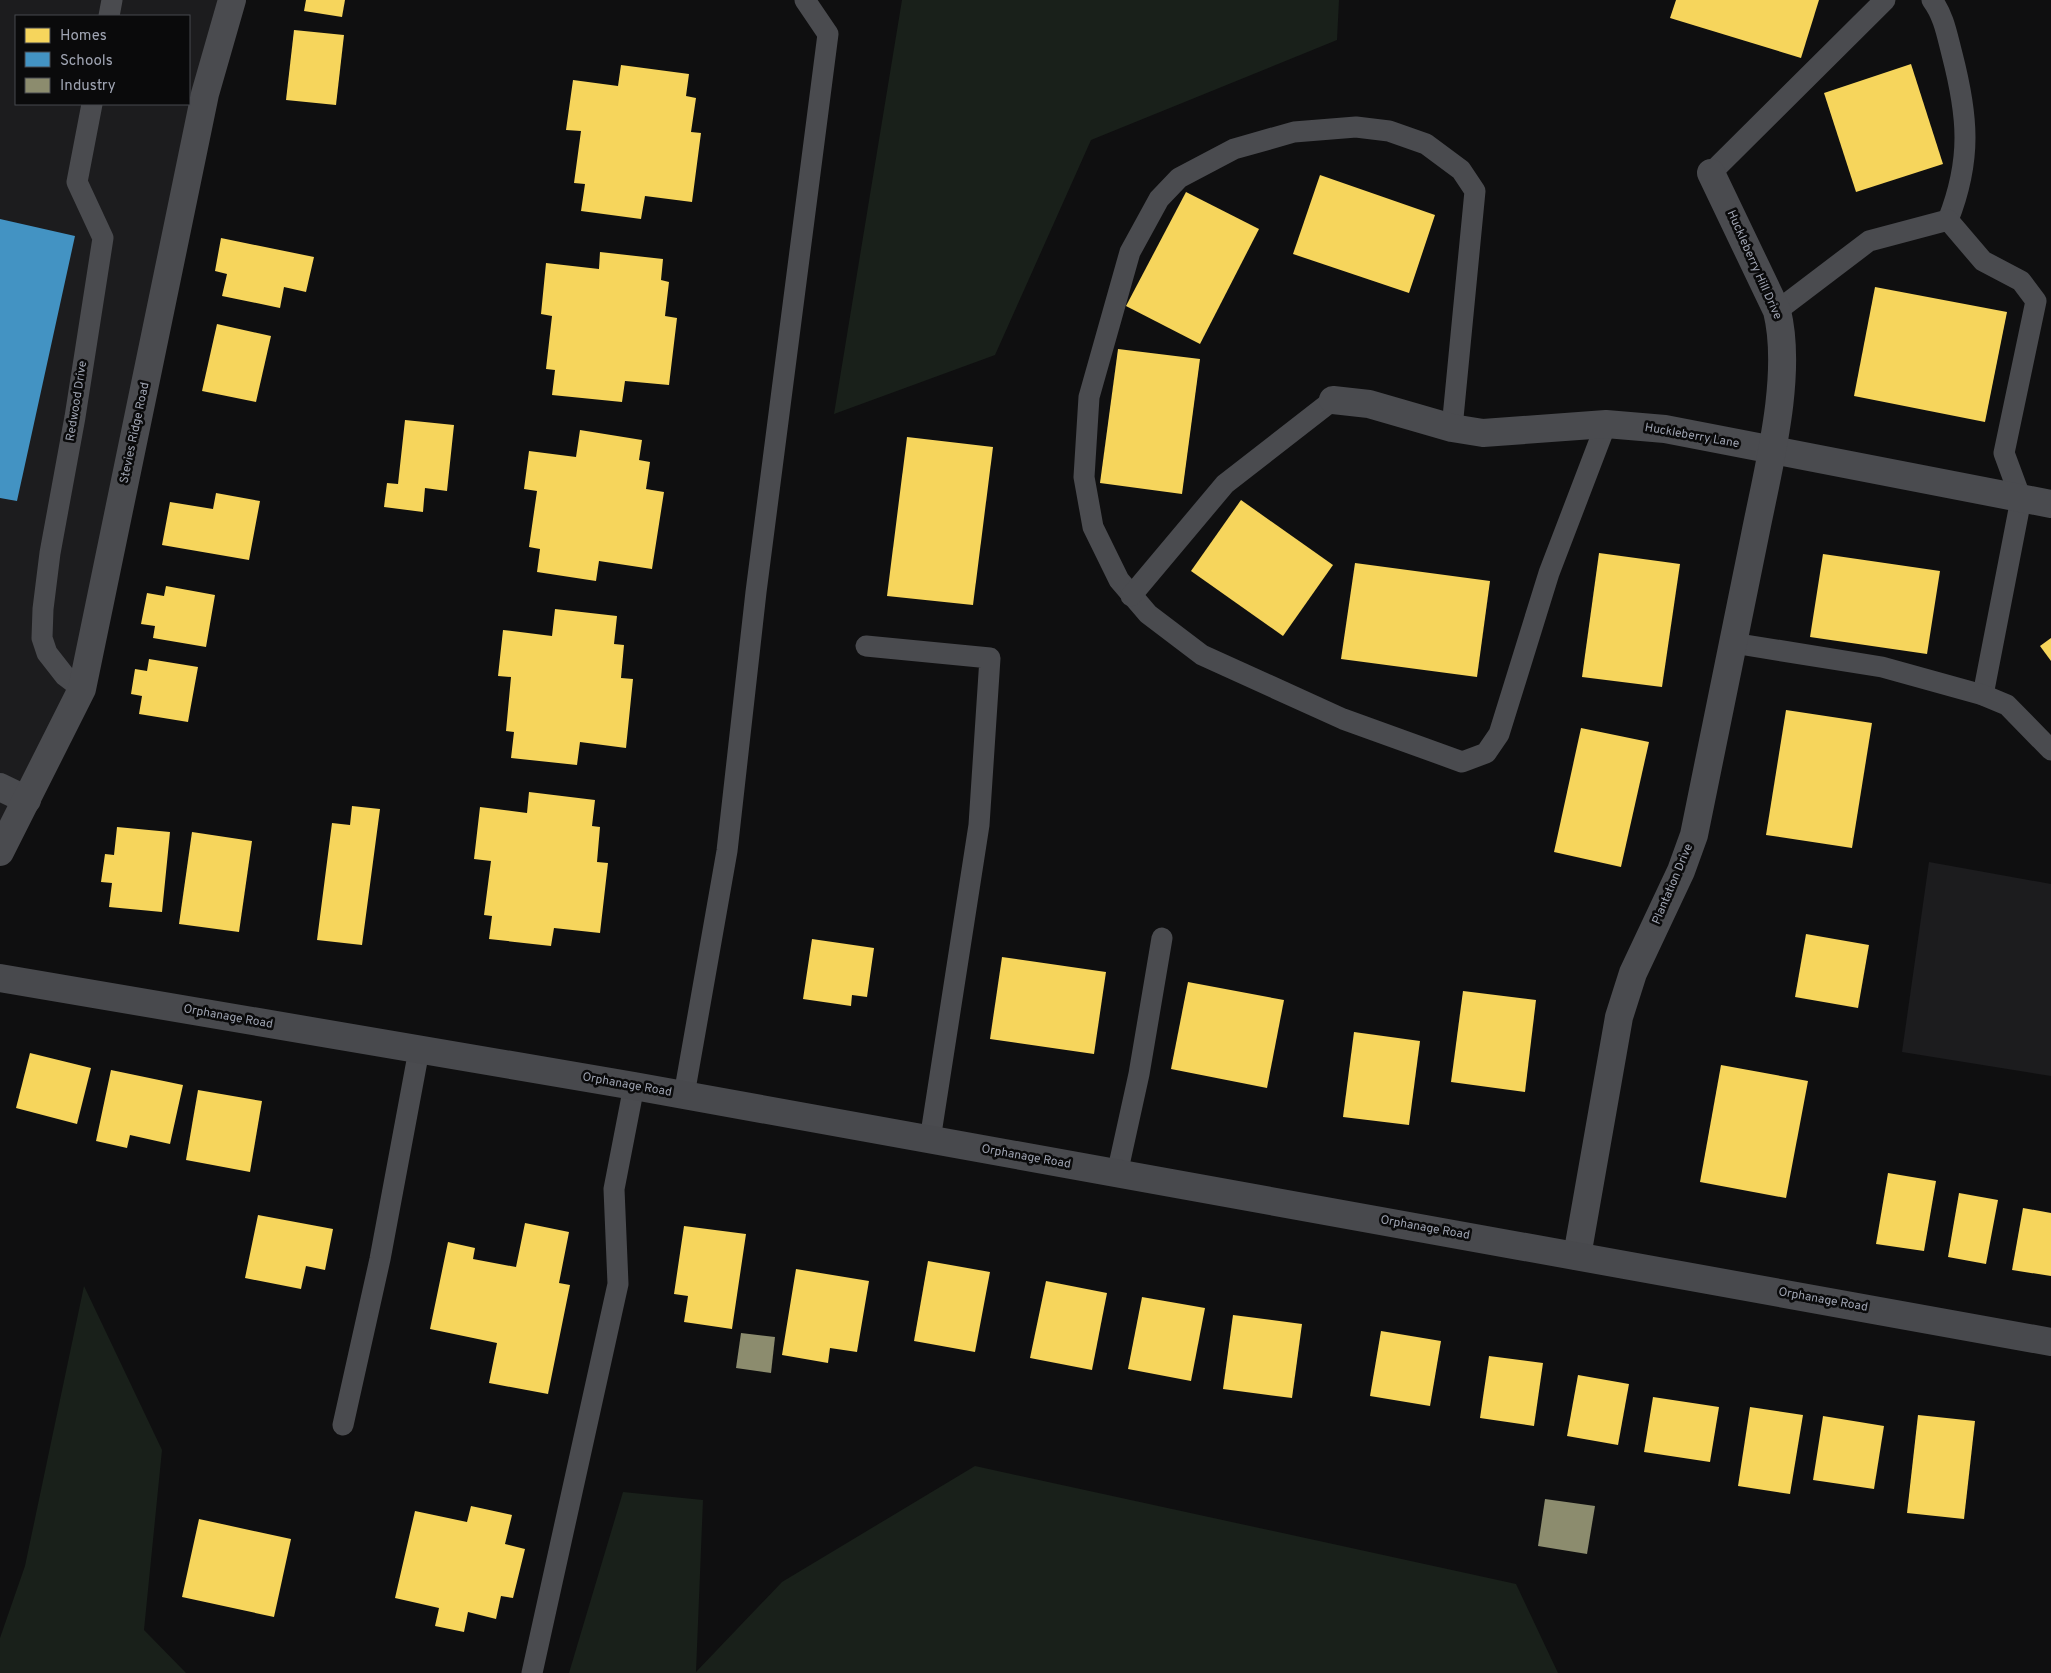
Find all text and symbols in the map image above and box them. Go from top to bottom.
legend [15,15,190,105]
text: Homes [60,27,107,46]
text: Schools [60,52,113,71]
text: Industry [60,77,116,96]
street label: Huckleberry Hill Drive [1723,208,1785,322]
street label: Redwood Drive [63,360,91,442]
street label: Stevies Ridge Road [116,381,154,485]
street label: Huckleberry Lane [1643,420,1741,452]
street label: Plantation Drive [1649,841,1697,927]
street label: Orphanage Road [182,1001,274,1033]
street label: Orphanage Road [581,1069,673,1101]
street label: Orphanage Road [980,1141,1072,1173]
street label: Orphanage Road [1379,1212,1471,1244]
street label: Orphanage Road [1777,1284,1869,1316]

